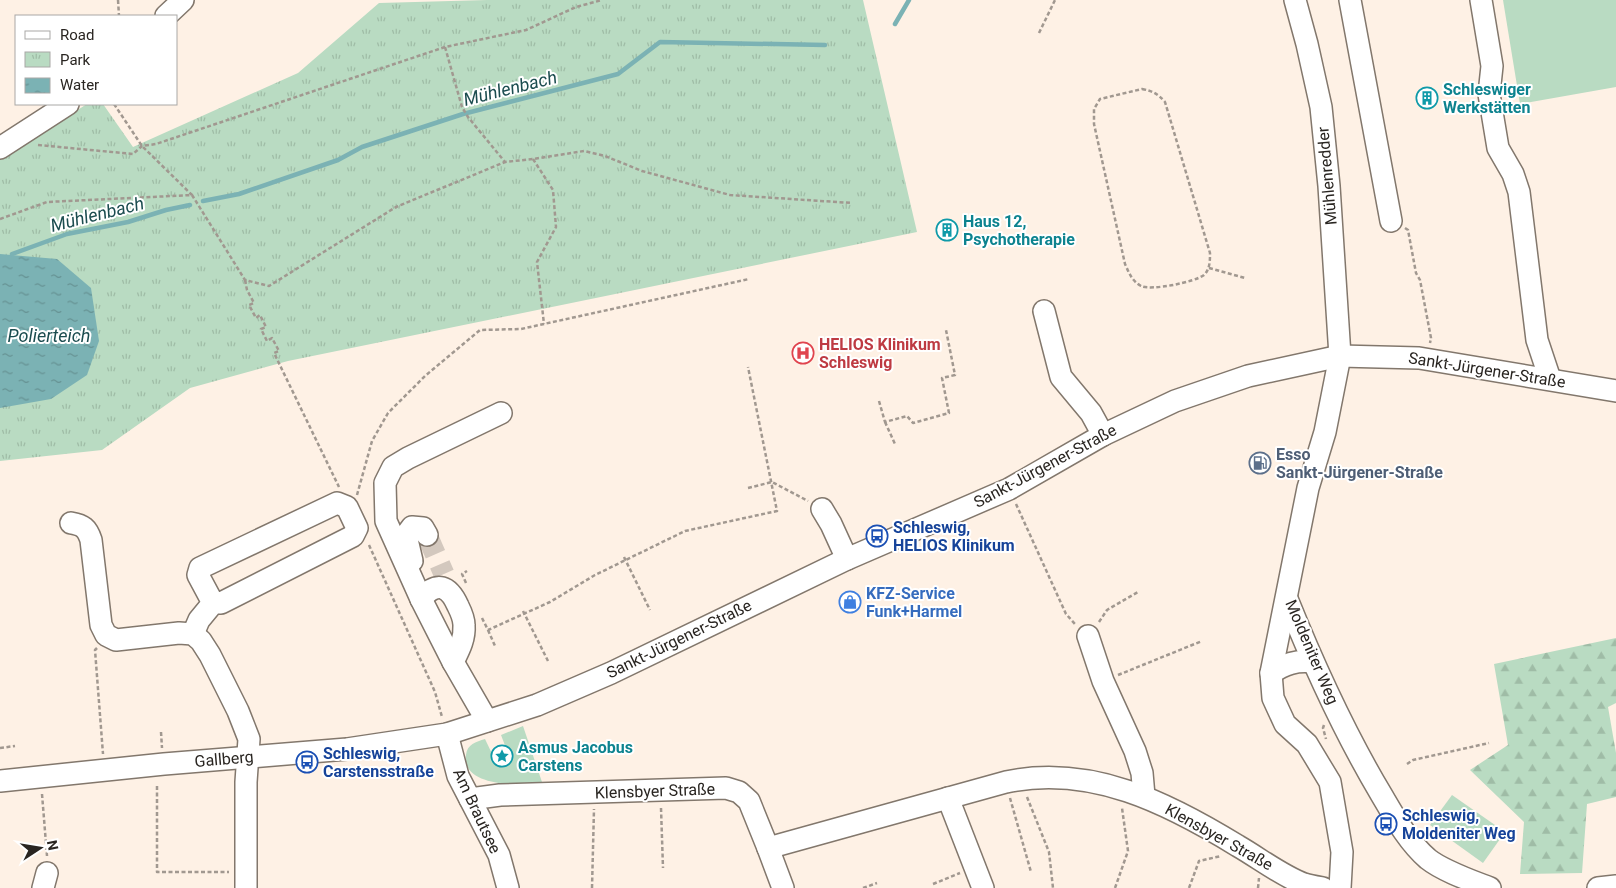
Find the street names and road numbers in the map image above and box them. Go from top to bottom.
street label: Mühlenredder [1313,126,1341,226]
street label: Sankt-Jürgener-Straße [1407,348,1567,392]
street label: Sankt-Jürgener-Straße [970,420,1120,512]
street label: Sankt-Jürgener-Straße [603,596,755,682]
street label: Moldeniter Weg [1281,597,1343,707]
street label: Gallberg [194,747,254,771]
street label: Am Brautsee [449,766,505,856]
street label: Klensbyer Straße [595,779,715,803]
street label: Klensbyer Straße [1162,800,1276,874]

